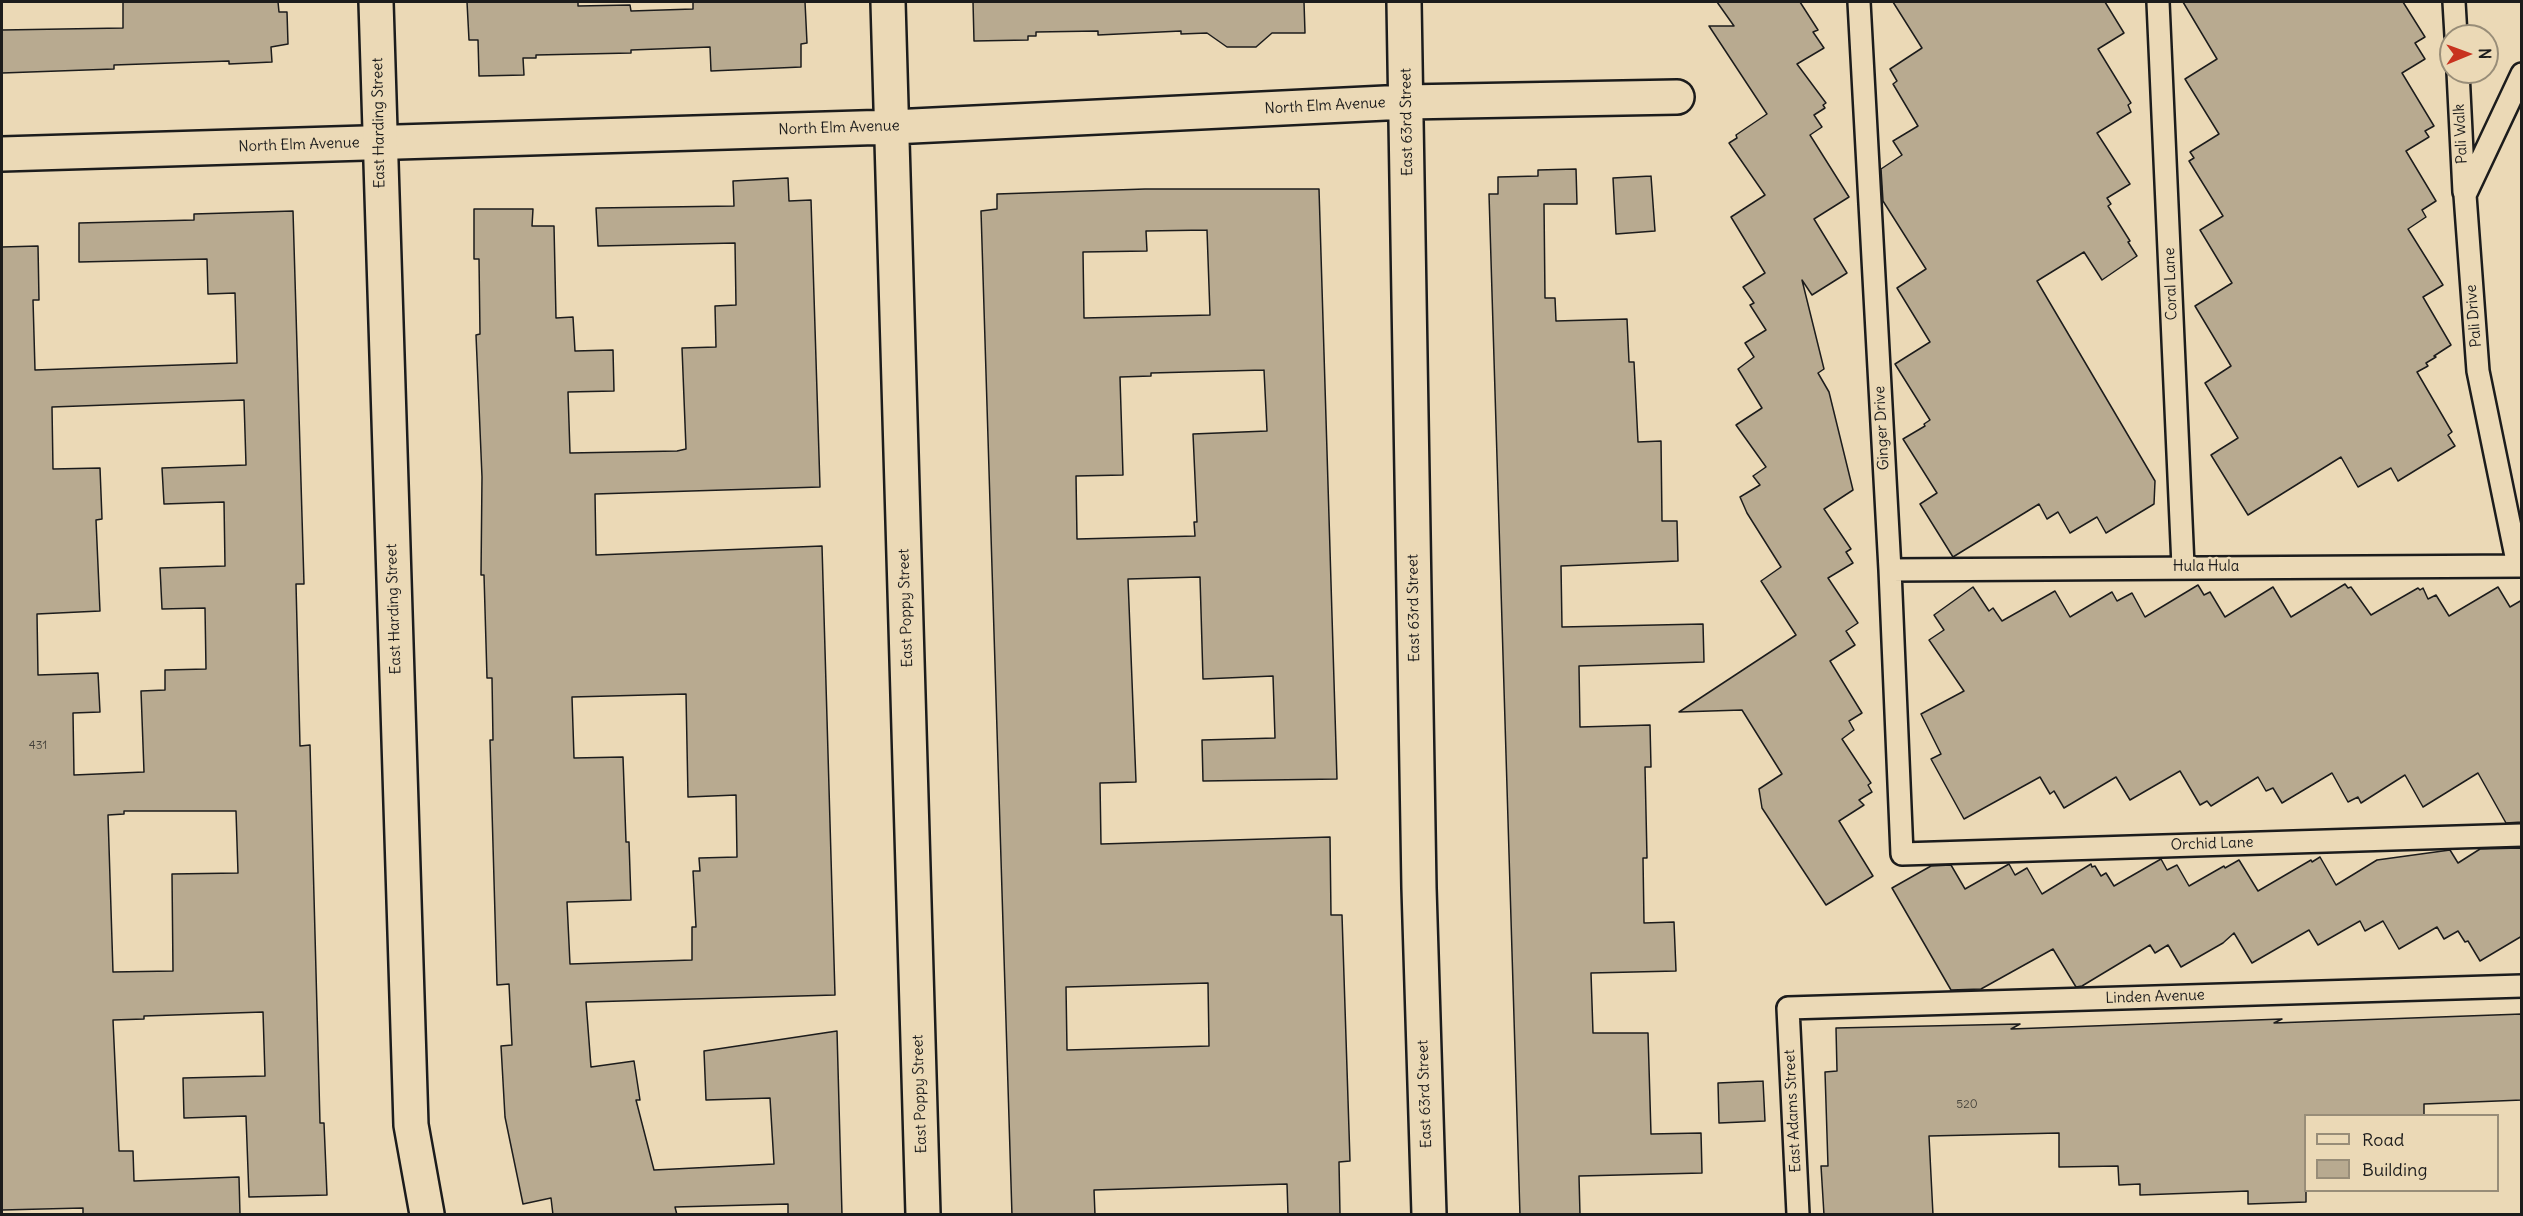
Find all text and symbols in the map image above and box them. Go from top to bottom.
north arrow [2439,24,2499,84]
text: N [2475,48,2495,59]
street label: East Harding Street [369,57,389,189]
street label: East 63rd Street [1397,68,1417,176]
street label: North Elm Avenue [1264,94,1386,118]
street label: Pali Walk [2450,103,2472,165]
street label: North Elm Avenue [778,117,900,139]
street label: North Elm Avenue [238,134,360,156]
street label: Coral Lane [2161,247,2181,321]
street label: Pali Drive [2462,284,2486,348]
street label: Ginger Drive [1871,385,1893,471]
street label: East Harding Street [383,543,405,675]
street label: East Poppy Street [895,548,917,668]
street label: East 63rd Street [1404,554,1424,662]
street label: Hula Hula [2173,558,2239,576]
house number: 431 [29,739,47,753]
street label: Orchid Lane [2170,834,2254,854]
street label: Linden Avenue [2105,986,2205,1008]
street label: East Poppy Street [909,1034,931,1154]
street label: East 63rd Street [1414,1040,1436,1148]
street label: East Adams Street [1781,1049,1805,1173]
house number: 520 [1956,1098,1978,1112]
legend [2304,1114,2499,1192]
text: Road [2362,1128,2404,1151]
text: Building [2362,1158,2427,1181]

